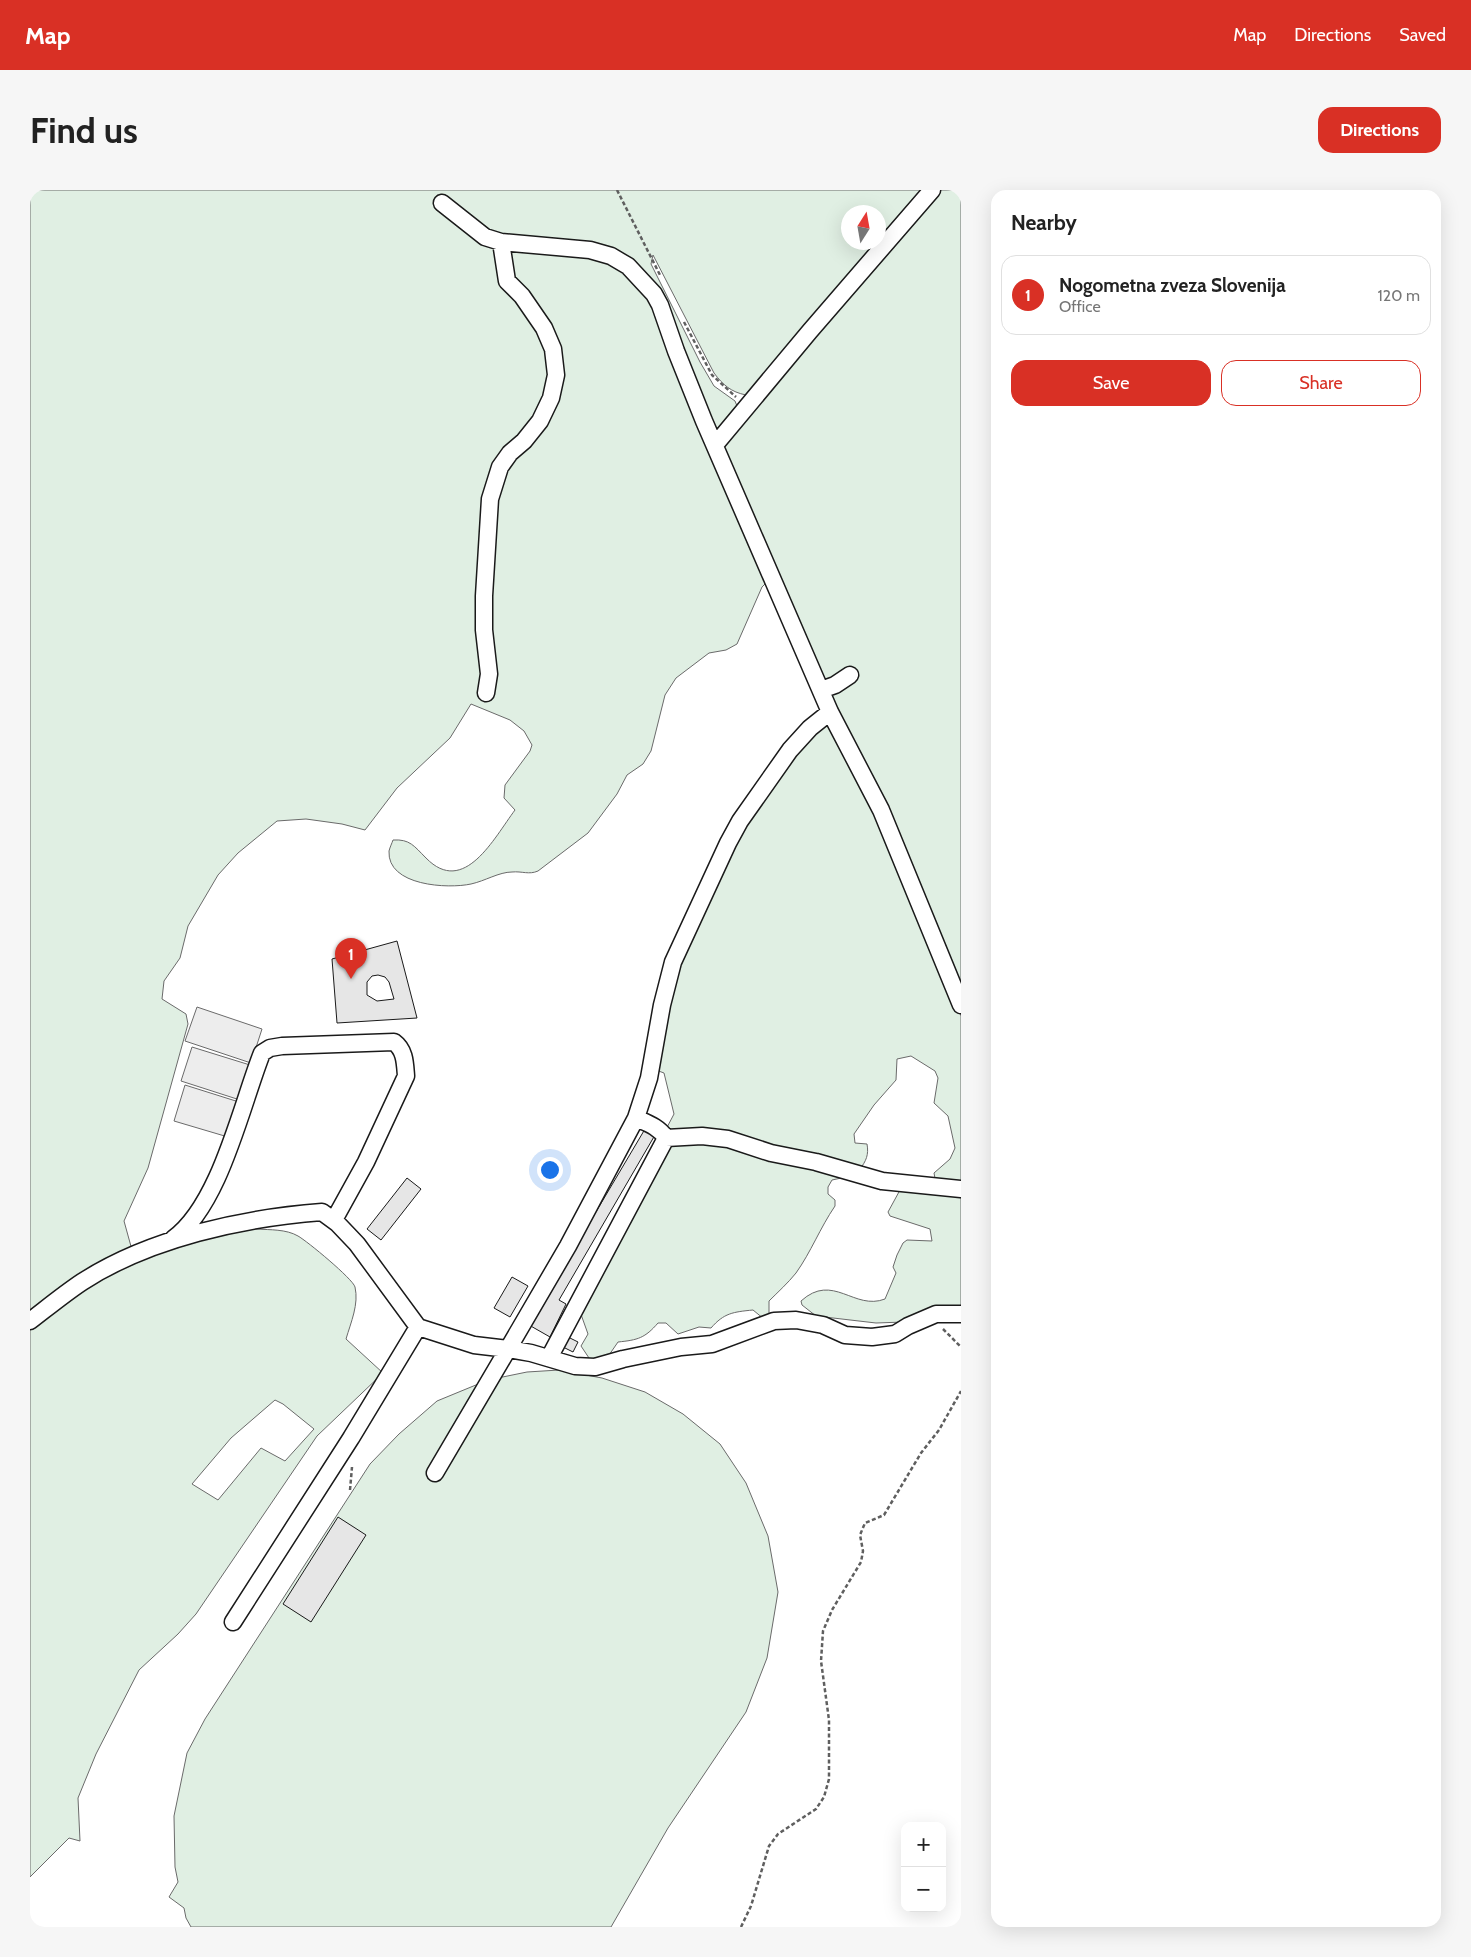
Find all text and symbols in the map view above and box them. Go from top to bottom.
text: Map [25,21,71,50]
text: Map [1233,24,1266,46]
text: Directions [1294,24,1371,46]
text: Saved [1399,24,1446,46]
button: Directions [1318,107,1441,153]
text: Find us [30,109,138,152]
north arrow [841,205,886,250]
text: Nearby [1011,210,1077,235]
text: Nogometna zveza Slovenija [1059,274,1286,297]
text: 1 [1025,286,1031,305]
text: 120 m [1378,286,1420,305]
text: Office [1059,297,1101,316]
button: Save [1011,360,1211,406]
button: Share [1221,360,1421,406]
pin: 1 [335,938,367,979]
your location [537,1157,563,1183]
map controls [901,1822,946,1912]
button: + [901,1822,946,1867]
button: − [901,1867,946,1912]

